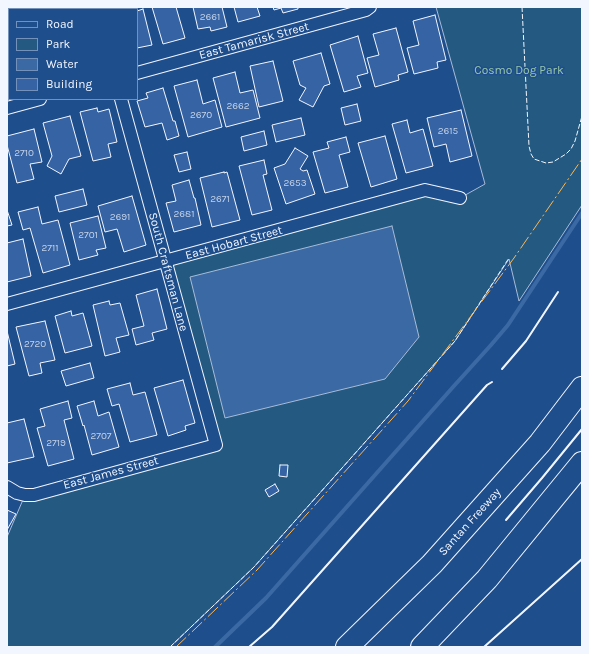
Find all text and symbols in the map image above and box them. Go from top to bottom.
legend [8,8,138,100]
house number: 2661 [200,11,220,23]
text: Road [46,17,74,31]
street label: East Tamarisk Street [197,19,311,63]
text: Park [46,37,70,51]
text: Water [46,57,78,71]
park label: Cosmo Dog Park [474,64,564,78]
text: Building [46,77,92,91]
house number: 2662 [226,100,250,112]
house number: 2670 [190,109,212,121]
house number: 2615 [438,125,458,137]
house number: 2710 [14,147,34,159]
house number: 2653 [283,177,307,189]
house number: 2671 [210,193,230,205]
house number: 2681 [174,208,194,220]
house number: 2691 [110,211,130,223]
street label: South Craftsman Lane [145,211,191,333]
street label: East Hobart Street [184,223,284,263]
house number: 2701 [78,229,98,241]
house number: 2711 [41,242,59,254]
house number: 2720 [24,338,46,350]
house number: 2707 [90,430,112,442]
house number: 2719 [46,437,66,449]
street label: East James Street [62,453,160,493]
street label: Santan Freeway [436,485,504,559]

